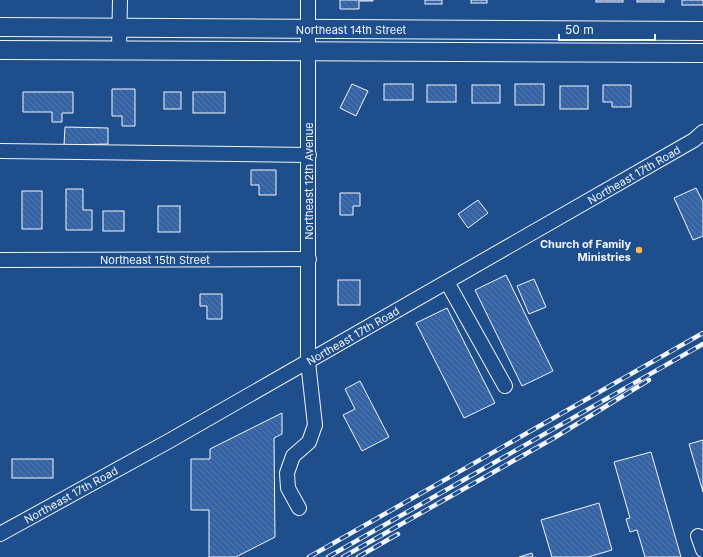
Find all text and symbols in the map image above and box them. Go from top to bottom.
scale bar [559,16,655,42]
text: 50 m [565,22,594,37]
street label: Northeast 14th Street [296,23,407,37]
street label: Northeast 12th Avenue [302,122,316,240]
street label: Northeast 17th Road [585,143,683,207]
place label: Church of Family Ministries [540,237,631,264]
marker: Church of Family Ministries [634,245,644,255]
street label: Northeast 15th Street [100,253,210,267]
street label: Northeast 17th Road [304,304,402,368]
street label: Northeast 17th Road [22,463,120,527]

